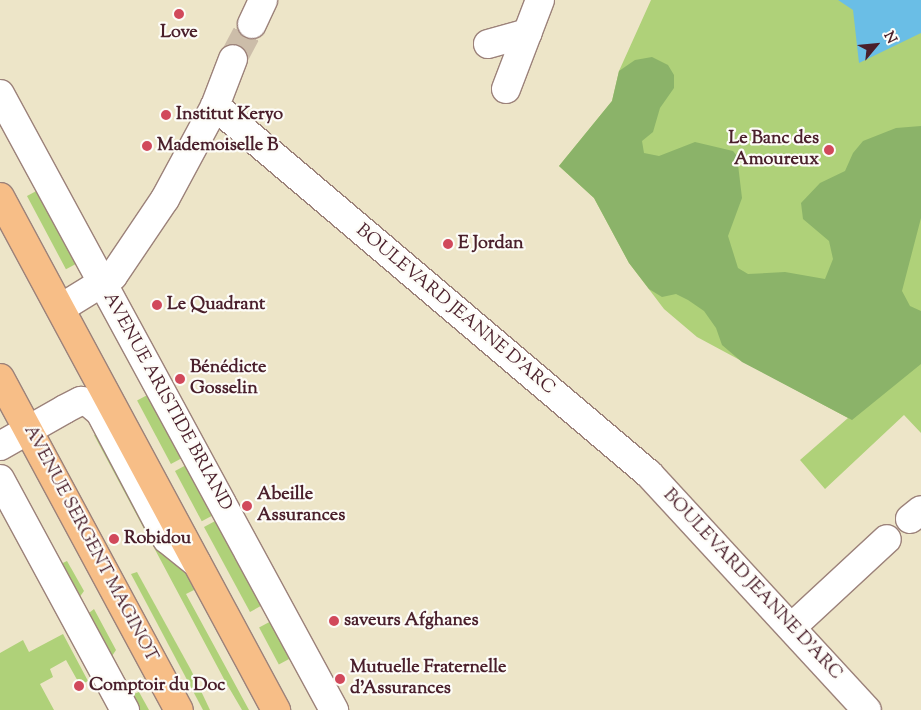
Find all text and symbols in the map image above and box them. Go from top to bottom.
marker: Love [173,8,185,20]
north arrow [851,20,901,70]
place label: Love [160,22,198,44]
text: N [878,28,901,48]
place label: Institut Keryo [176,104,283,126]
marker: Institut Keryo [160,109,172,121]
place label: Le Banc des Amoureux [728,129,819,172]
place label: Mademoiselle B [157,135,278,157]
marker: Mademoiselle B [141,140,153,152]
marker: Le Banc des Amoureux [823,144,835,156]
street label: BOULEVARD JEANNE D'ARC [351,220,559,400]
place label: E Jordan [458,233,524,255]
marker: E Jordan [442,238,454,250]
street label: AVENUE ARISTIDE BRIAND [98,289,236,515]
place label: Le Quadrant [167,294,265,316]
marker: Le Quadrant [151,299,163,311]
place label: Bénédicte Gosselin [190,358,266,400]
marker: Bénédicte Gosselin [174,373,186,385]
street label: AVENUE SERGENT MAGINOT [18,422,162,666]
place label: Abeille Assurances [257,485,345,528]
street label: BOULEVARD JEANNE D'ARC [658,485,846,685]
marker: Abeille Assurances [241,500,253,512]
place label: Robidou [124,528,191,550]
marker: Robidou [108,533,120,545]
place label: saveurs Afghanes [344,610,478,632]
marker: saveurs Afghanes [328,615,340,627]
place label: Mutuelle Fraternelle d'Assurances [350,658,506,701]
marker: Mutuelle Fraternelle d'Assurances [334,673,346,685]
place label: Comptoir du Doc [89,675,225,697]
marker: Comptoir du Doc [73,680,85,692]

